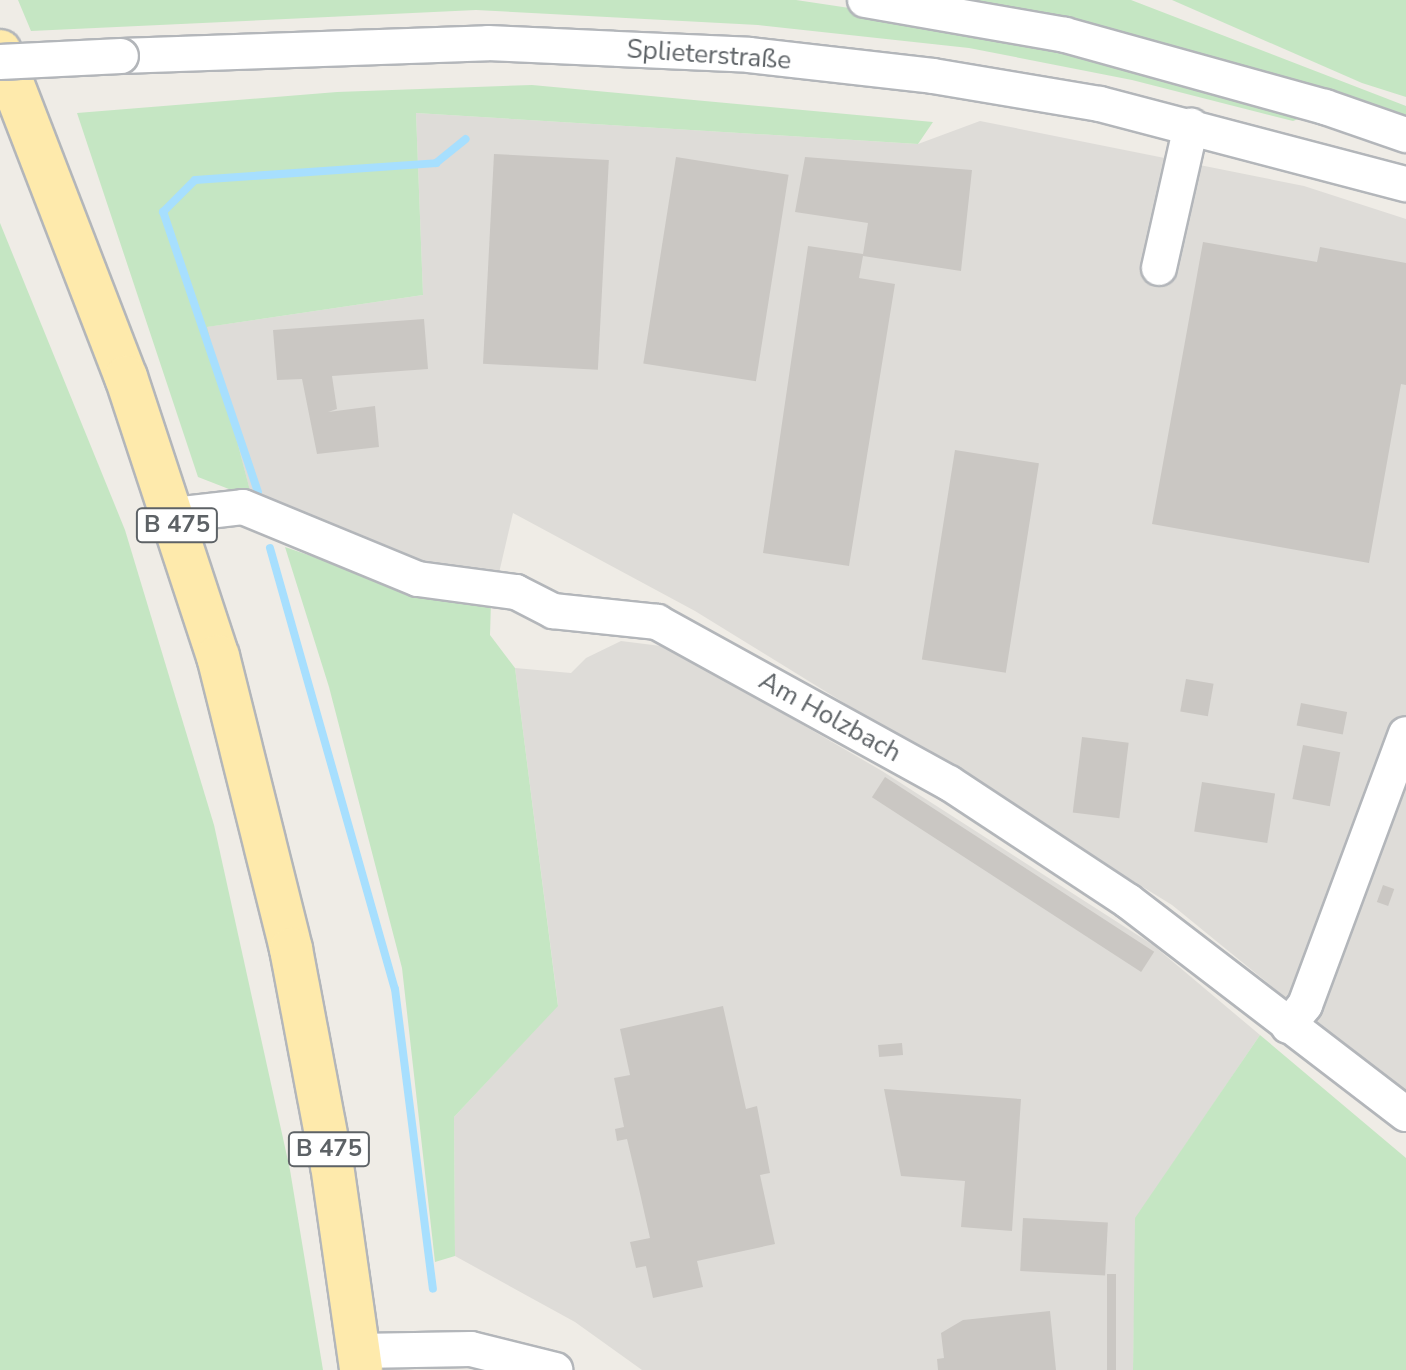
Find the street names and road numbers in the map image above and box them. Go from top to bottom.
street label: Splieterstraße [626,34,792,76]
road number: B 475 [135,505,219,545]
street label: Am Holzbach [754,665,906,769]
road number: B 475 [287,1129,371,1169]

